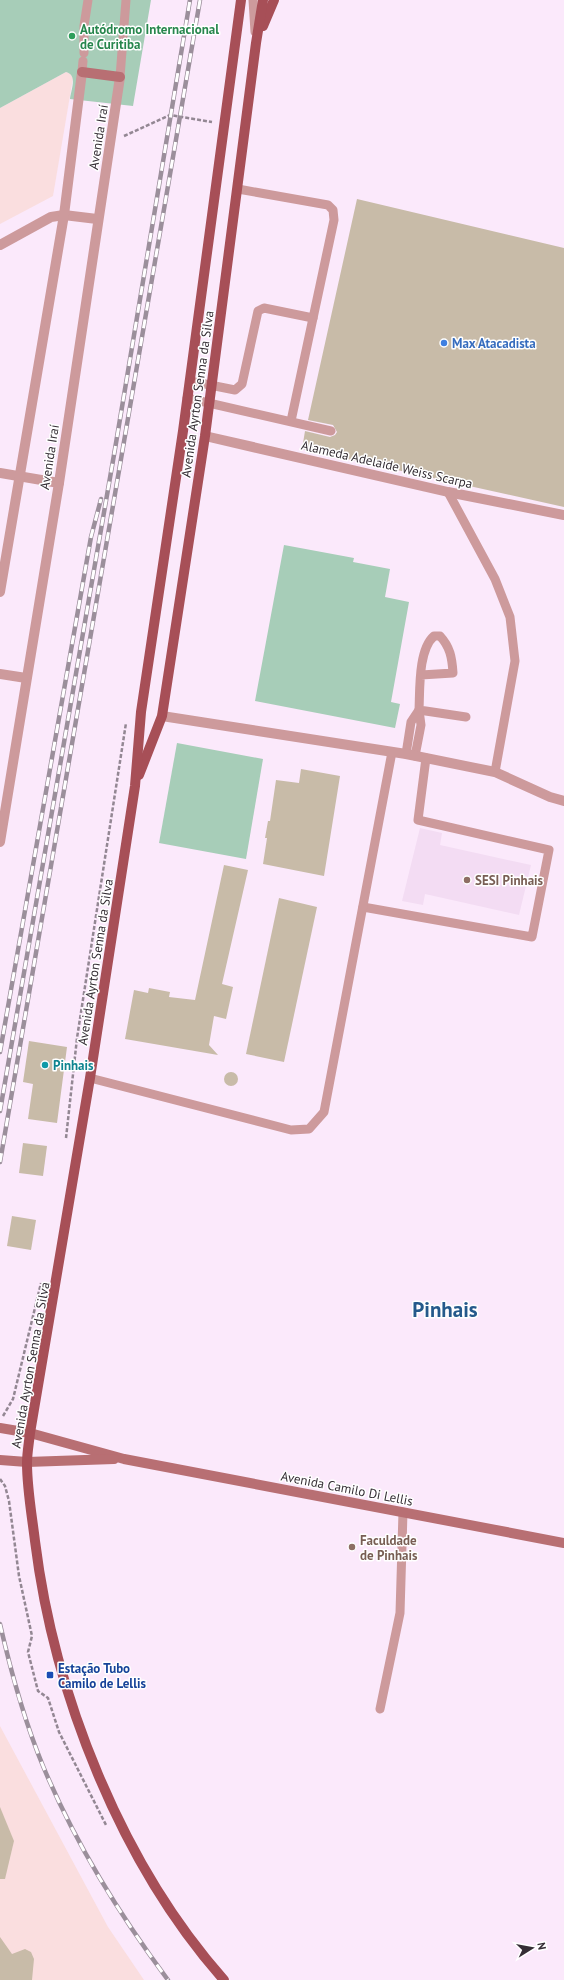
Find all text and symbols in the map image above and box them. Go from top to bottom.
place label: Autódromo Internacional de Curitiba [80,21,219,53]
marker: Autódromo Internacional de Curitiba [67,31,77,41]
street label: Avenida Iraí [85,103,112,171]
street label: Avenida Ayrton Senna da Silva [177,310,218,479]
place label: Max Atacadista [452,335,536,352]
marker: Max Atacadista [439,338,449,348]
street label: Avenida Iraí [36,423,63,491]
street label: Alameda Adelaide Weiss Scarpa [300,437,474,492]
place label: SESI Pinhais [475,872,544,889]
marker: SESI Pinhais [462,875,472,885]
street label: Avenida Ayrton Senna da Silva [74,878,117,1047]
place label: Pinhais [53,1057,94,1074]
marker: Pinhais [40,1060,50,1070]
street label: Avenida Ayrton Senna da Silva [8,1281,53,1449]
district label: Pinhais [412,1296,478,1323]
street label: Avenida Camilo Di Lellis [280,1467,414,1510]
place label: Faculdade de Pinhais [360,1532,418,1564]
marker: Faculdade de Pinhais [347,1542,357,1552]
place label: Estação Tubo Camilo de Lellis [58,1660,146,1692]
marker: Estação Tubo Camilo de Lellis [45,1670,55,1680]
north arrow [512,1928,552,1968]
text: N [534,1941,549,1951]

